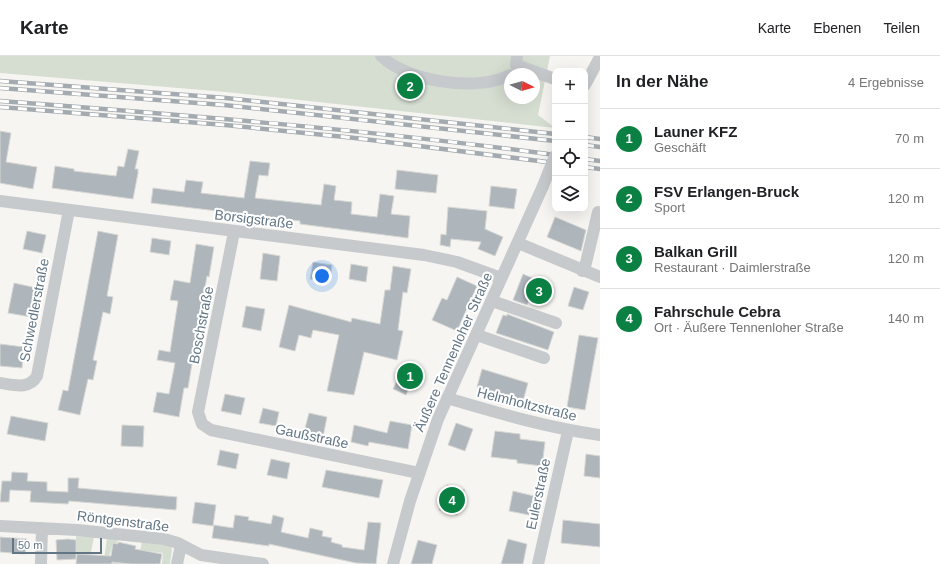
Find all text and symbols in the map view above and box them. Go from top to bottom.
text: Karte [20,17,69,38]
text: Karte [758,20,791,36]
text: Ebenen [813,20,861,36]
text: Teilen [883,20,920,36]
north arrow [504,68,540,104]
map controls [552,68,588,212]
button: + [552,68,588,104]
pin: 2 [397,71,423,101]
text: In der Nähe [616,72,709,91]
text: 4 Ergebnisse [848,75,924,90]
button: − [552,104,588,140]
text: Launer KFZ [654,123,737,140]
text: 1 [625,131,633,146]
text: 70 m [895,131,924,146]
button: locate [552,140,588,176]
text: Geschäft [654,140,706,155]
button: layers [552,176,588,212]
text: FSV Erlangen-Bruck [654,183,799,200]
text: 2 [625,191,633,206]
text: 120 m [888,191,924,206]
text: Sport [654,200,685,215]
street label: Borsigstraße [214,206,295,232]
text: Balkan Grill [654,243,737,260]
text: 3 [625,251,633,266]
text: 120 m [888,251,924,266]
street label: Schwedlerstraße [16,257,52,363]
text: Restaurant · Daimlerstraße [654,260,811,275]
your location [312,266,332,286]
street label: Äußere Tennenloher Straße [411,270,495,434]
pin: 3 [526,276,552,306]
street label: Boschstraße [186,285,216,365]
text: Fahrschule Cebra [654,303,781,320]
text: 4 [625,311,633,326]
text: 140 m [888,311,924,326]
text: Ort · Äußere Tennenloher Straße [654,320,844,335]
pin: 1 [397,361,423,391]
street label: Helmholtzstraße [476,384,579,424]
street label: Gaußstraße [274,420,350,452]
street label: Eulerstraße [523,457,553,531]
pin: 4 [439,485,465,515]
street label: Röntgenstraße [76,507,170,535]
scale bar [12,536,102,555]
text: 50 m [18,539,42,551]

